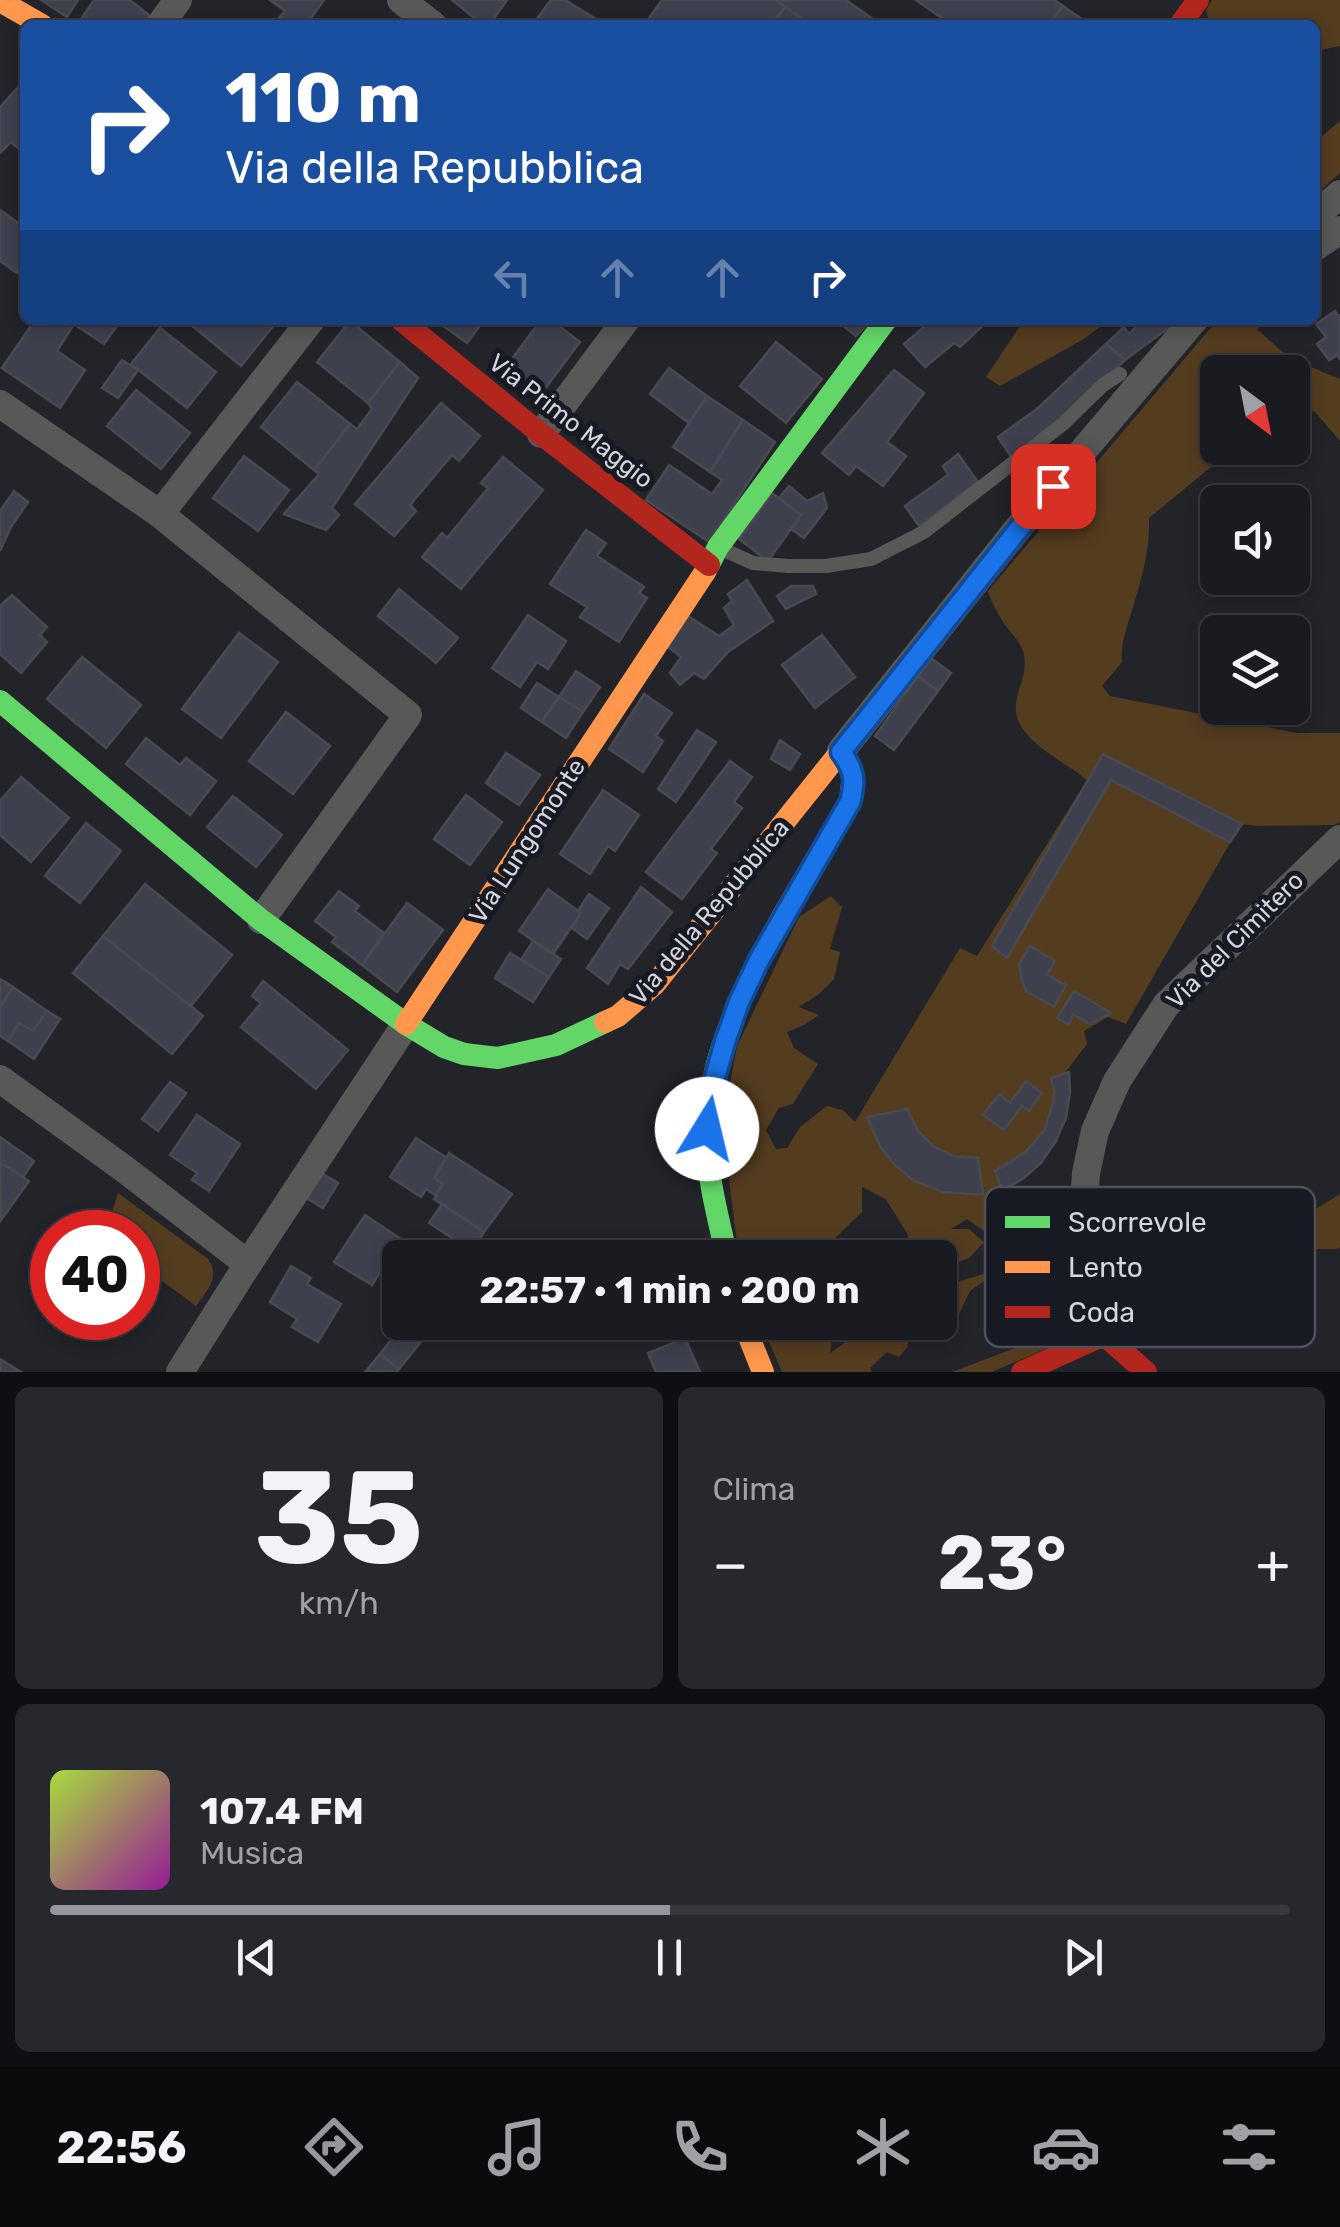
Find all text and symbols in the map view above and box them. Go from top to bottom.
text: 110 m [225,57,421,140]
icon: right [60,60,190,190]
text: Via della Repubblica [225,141,644,194]
icon: left [485,250,540,305]
icon: ahead [590,250,645,305]
icon: ahead [695,250,750,305]
icon: right [800,250,855,305]
street label: Via Primo Maggio [483,348,659,494]
north arrow [1200,355,1310,465]
map controls [1200,355,1310,725]
pin [1011,444,1096,529]
icon: arrive [1026,459,1081,514]
button: sound [1200,485,1310,595]
button: layers [1200,615,1310,725]
street label: Via Lungomonte [463,753,591,929]
street label: Via della Repubblica [623,813,795,1011]
street label: Via del Cimitero [1161,866,1309,1014]
position arrow [655,1077,759,1181]
legend [985,1187,1315,1347]
text: Scorrevole [1068,1206,1207,1239]
speed limit sign: 40 [30,1210,160,1340]
text: Lento [1068,1251,1143,1284]
text: 22:57 · 1 min · 200 m [479,1267,860,1313]
text: Coda [1068,1296,1135,1329]
text: 35 [254,1441,424,1596]
text: Clima [713,1470,795,1508]
text: 23° [937,1519,1067,1608]
text: − [713,1532,748,1597]
text: + [1256,1532,1290,1597]
text: km/h [299,1584,379,1622]
text: 107.4 FM [200,1788,364,1834]
text: Musica [200,1834,304,1872]
icon: previous [229,1930,284,1985]
icon: pause [642,1930,697,1985]
icon: next [1056,1930,1111,1985]
icon: directions [299,2112,369,2182]
icon: music [482,2112,552,2182]
icon: phone [665,2112,735,2182]
icon: climate [848,2112,918,2182]
icon: car [1031,2112,1101,2182]
icon: filters [1214,2112,1284,2182]
text: 22:56 [56,2121,186,2174]

